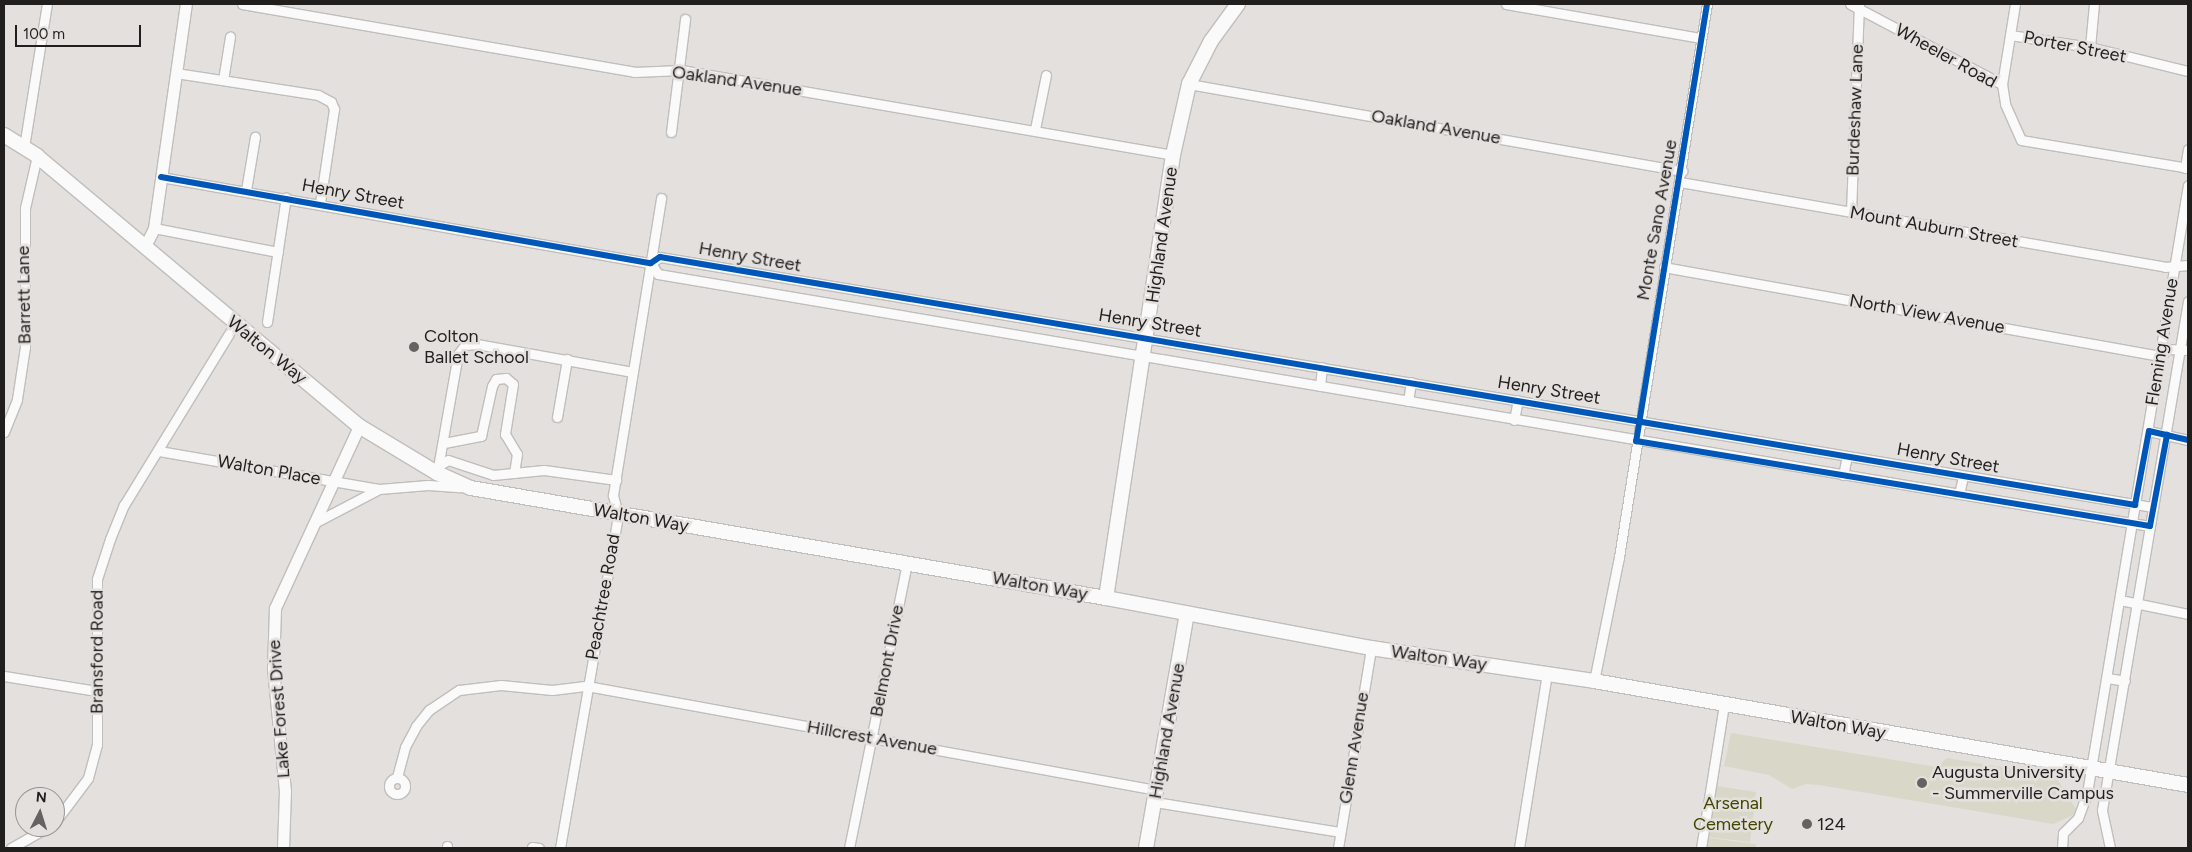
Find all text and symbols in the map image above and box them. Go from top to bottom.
scale bar [18,15,144,47]
street label: Wheeler Road [1891,19,2001,93]
text: 100 m [23,25,65,43]
street label: Porter Street [2022,26,2128,68]
street label: Burdeshaw Lane [1842,44,1868,176]
street label: Oakland Avenue [671,61,803,101]
street label: Oakland Avenue [1370,105,1502,149]
street label: Monte Sano Avenue [1632,138,1682,302]
street label: Highland Avenue [1142,165,1182,305]
street label: Henry Street [300,174,406,214]
street label: Mount Auburn Street [1848,202,2020,252]
street label: Henry Street [697,237,803,277]
street label: Barrett Lane [12,245,36,345]
street label: Fleming Avenue [2141,277,2183,407]
street label: North View Avenue [1848,290,2006,338]
street label: Henry Street [1097,304,1203,342]
street label: Walton Way [223,311,311,389]
place label: Colton Ballet School [424,326,529,368]
marker: Colton Ballet School [408,341,420,353]
street label: Henry Street [1496,371,1602,409]
street label: Henry Street [1895,438,2001,478]
street label: Walton Place [216,450,322,490]
street label: Walton Way [592,499,690,537]
street label: Peachtree Road [581,532,625,662]
street label: Walton Way [991,567,1089,605]
street label: Bransford Road [86,590,108,714]
street label: Belmont Drive [866,603,908,719]
street label: Lake Forest Drive [263,639,295,779]
street label: Walton Way [1390,641,1488,675]
street label: Highland Avenue [1144,661,1190,801]
street label: Glenn Avenue [1335,691,1373,805]
street label: Walton Way [1789,706,1887,744]
street label: Hillcrest Avenue [805,716,939,760]
place label: Augusta University - Summerville Campus [1932,762,2114,804]
marker: Augusta University - Summerville Campus [1916,777,1928,789]
north arrow [15,787,65,837]
text: N [35,789,47,806]
park label: Arsenal Cemetery [1693,793,1773,836]
place label: 124 [1817,813,1846,835]
marker: 124 [1801,818,1813,830]

